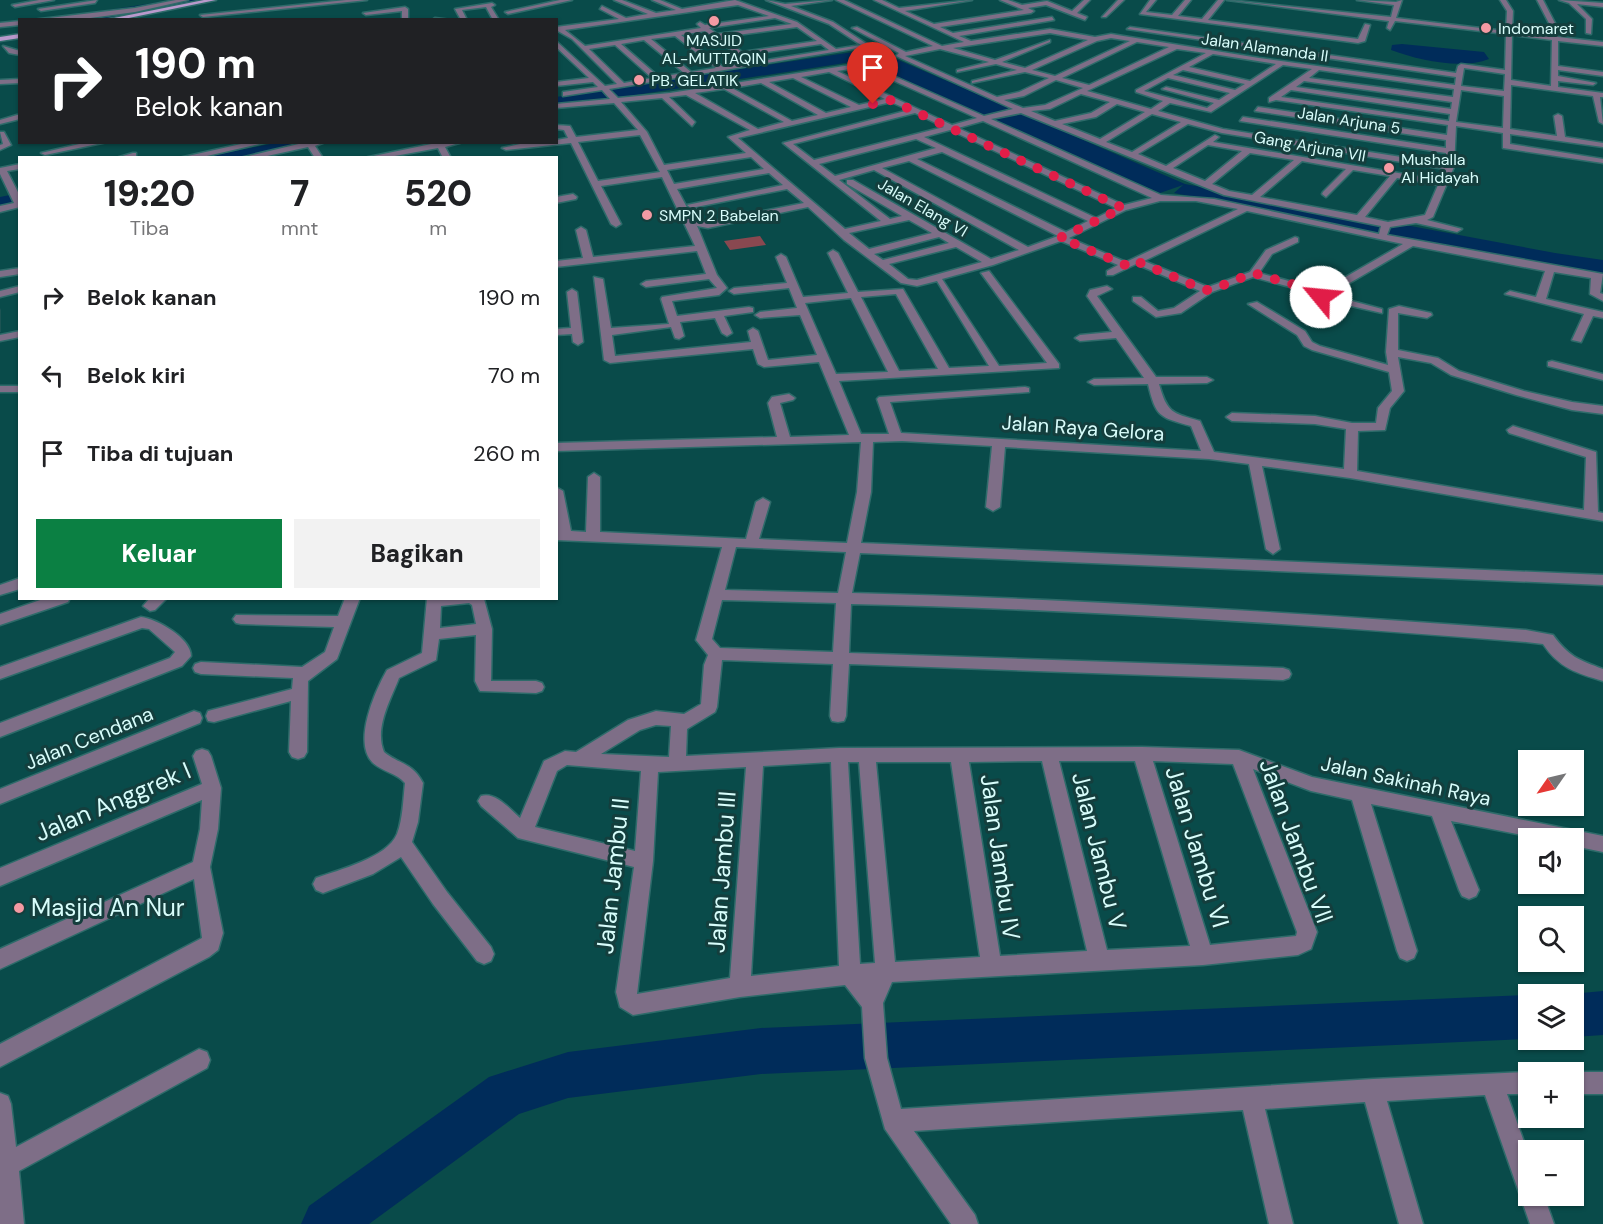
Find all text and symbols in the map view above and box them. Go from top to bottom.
marker: MASJID AL-MUTTAQIN [707,14,721,28]
place label: Indomaret [1498,18,1574,39]
marker: Indomaret [1479,21,1493,35]
street label: Jalan Alamanda II [1200,28,1330,67]
place label: MASJID AL-MUTTAQIN [662,30,766,69]
text: 190 m [135,36,256,91]
icon: right [36,42,114,120]
pin [847,42,898,104]
icon: arrive [856,51,889,84]
place label: PB. GELATIK [651,70,738,91]
marker: PB. GELATIK [632,73,646,87]
text: Belok kanan [135,89,283,124]
street label: Jalan Arjuna 5 [1296,102,1402,139]
street label: Gang Arjuna VII [1252,126,1367,167]
place label: Mushalla Al Hidayah [1401,149,1479,188]
marker: Mushalla Al Hidayah [1382,161,1396,175]
text: 19:20 [104,170,195,217]
text: 7 [290,170,309,217]
text: 520 [404,170,472,217]
street label: Jalan Elang VI [874,173,972,242]
place label: SMPN 2 Babelan [659,205,779,226]
marker: SMPN 2 Babelan [640,208,654,222]
text: Tiba [130,215,169,241]
text: mnt [281,215,318,241]
text: m [429,215,447,241]
position arrow [1289,265,1353,329]
icon: right [36,281,69,314]
text: Belok kanan [87,283,217,312]
text: 190 m [479,283,540,312]
icon: left [36,359,69,392]
text: Belok kiri [87,361,185,390]
text: 70 m [488,361,540,390]
street label: Jalan Raya Gelora [1001,409,1165,447]
icon: arrive [36,437,69,470]
text: Tiba di tujuan [87,439,233,468]
text: 260 m [473,439,540,468]
button: Keluar [36,519,282,588]
button: Bagikan [294,519,540,588]
street label: Jalan Cendana [21,700,157,776]
street label: Jalan Sakinah Raya [1319,750,1493,812]
north arrow [1518,750,1584,816]
map controls [1518,750,1584,1206]
street label: Jalan Jambu VII [1252,754,1341,927]
street label: Jalan Anggrek I [30,755,195,848]
street label: Jalan Jambu VI [1158,762,1237,931]
street label: Jalan Jambu V [1065,769,1134,933]
street label: Jalan Jambu IV [974,772,1027,942]
street label: Jalan Jambu III [700,790,743,954]
street label: Jalan Jambu II [589,796,636,955]
button: sound [1518,828,1584,894]
place label: Masjid An Nur [31,892,185,923]
marker: Masjid An Nur [12,901,26,915]
button: search [1518,906,1584,972]
button: layers [1518,984,1584,1050]
button: + [1518,1062,1584,1128]
button: − [1518,1140,1584,1206]

